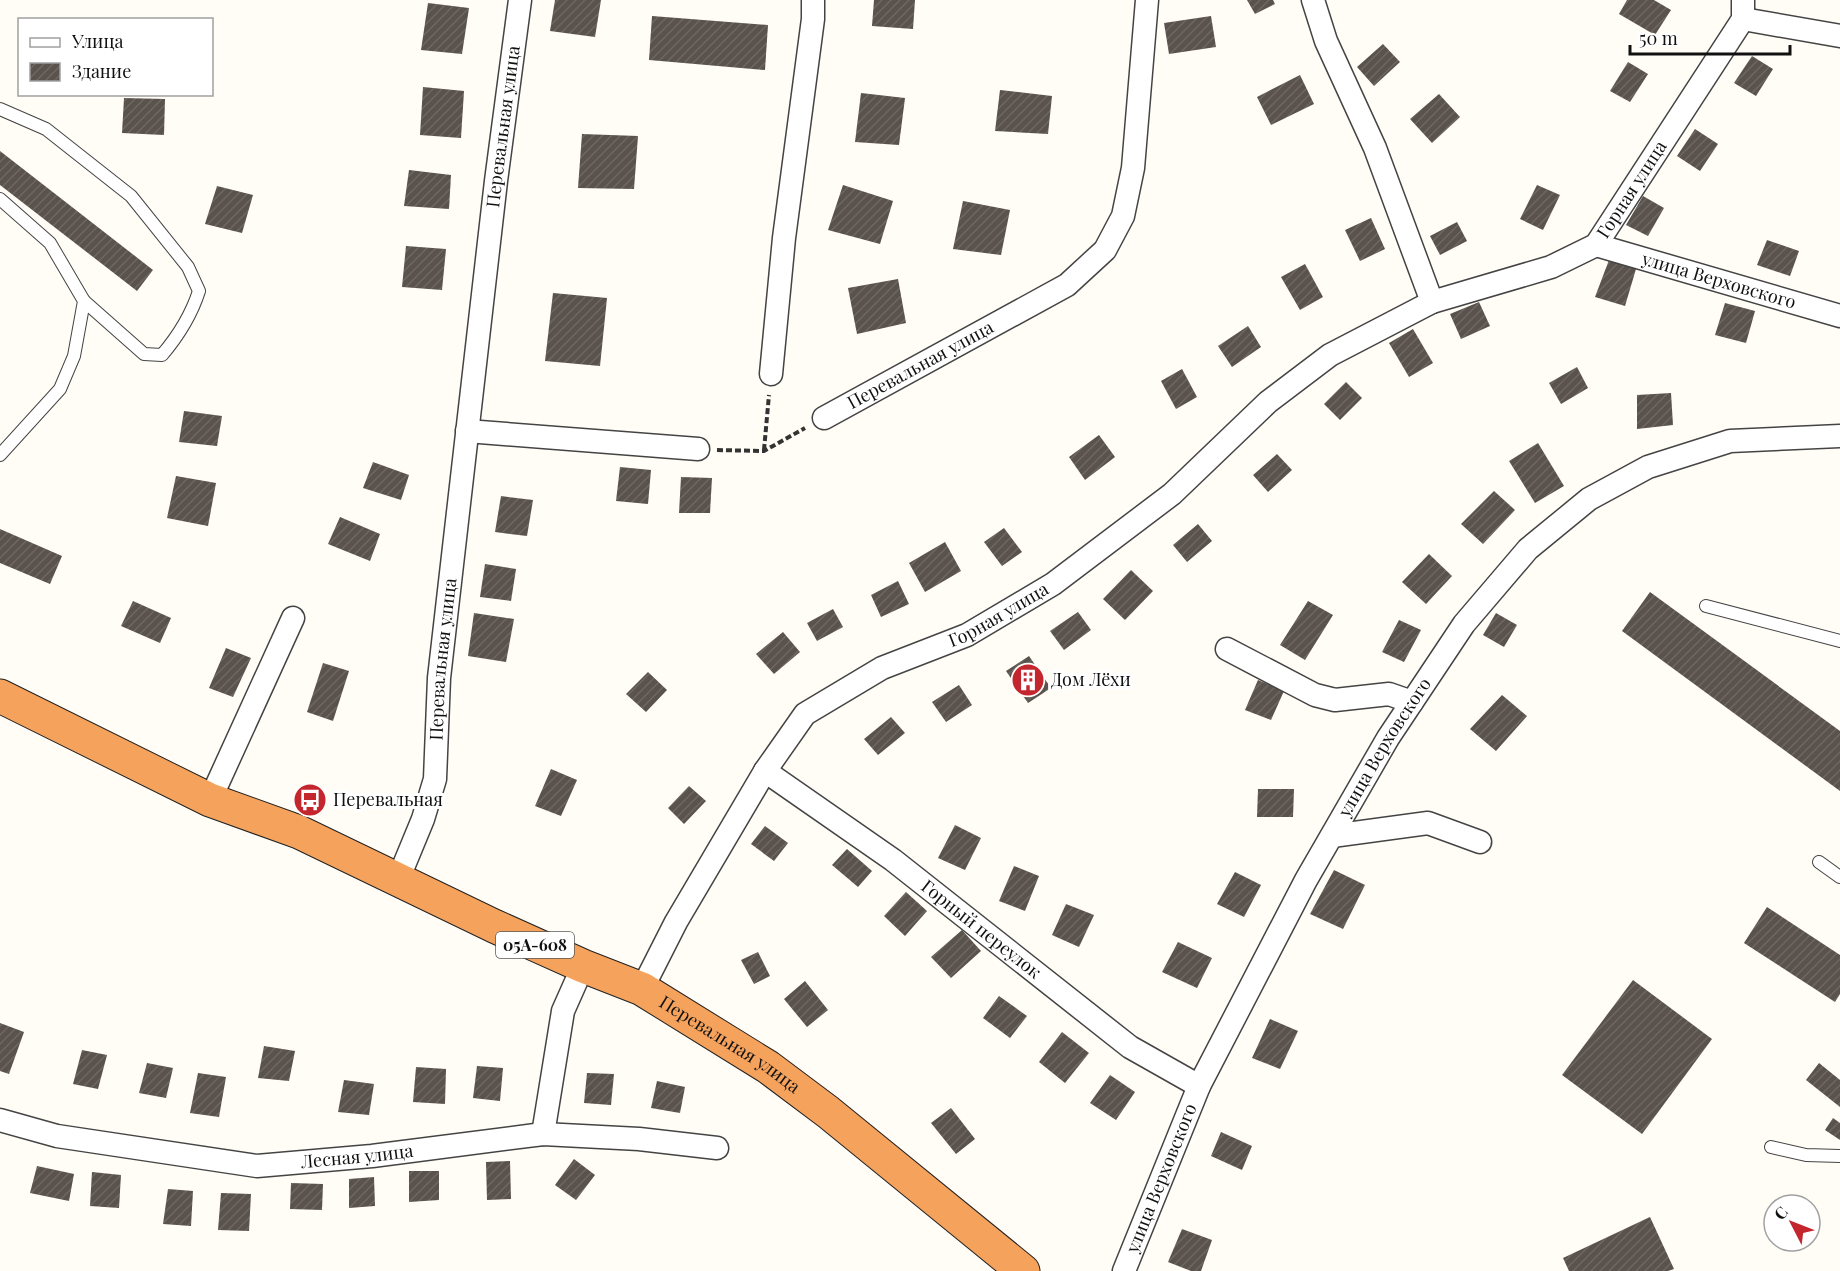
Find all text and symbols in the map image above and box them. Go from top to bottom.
legend [18,18,213,96]
scale bar [1630,18,1790,56]
text: 50 m [1639,26,1678,50]
text: Улица [71,29,123,53]
street label: Перевальная улица [480,44,525,209]
text: Здание [72,59,131,83]
street label: Горная улица [1591,136,1672,242]
street label: улица Верховского [1638,246,1799,314]
street label: Перевальная улица [843,315,997,414]
street label: Горная улица [945,576,1053,652]
street label: Перевальная улица [424,577,461,741]
building icon: Дом Лёхи [1010,662,1046,698]
place label: Дом Лёхи [1051,667,1131,691]
street label: улица Верховского [1332,673,1436,822]
bus stop icon: Перевальная [292,782,328,818]
place label: Перевальная [333,787,443,811]
street label: Горный переулок [917,874,1047,983]
road number: 05А-608 [496,932,574,958]
street label: Перевальная улица [655,990,805,1098]
street label: улица Верховского [1119,1100,1202,1257]
street label: Лесная улица [299,1138,415,1173]
north arrow [1762,1193,1822,1253]
text: С [1769,1201,1792,1224]

